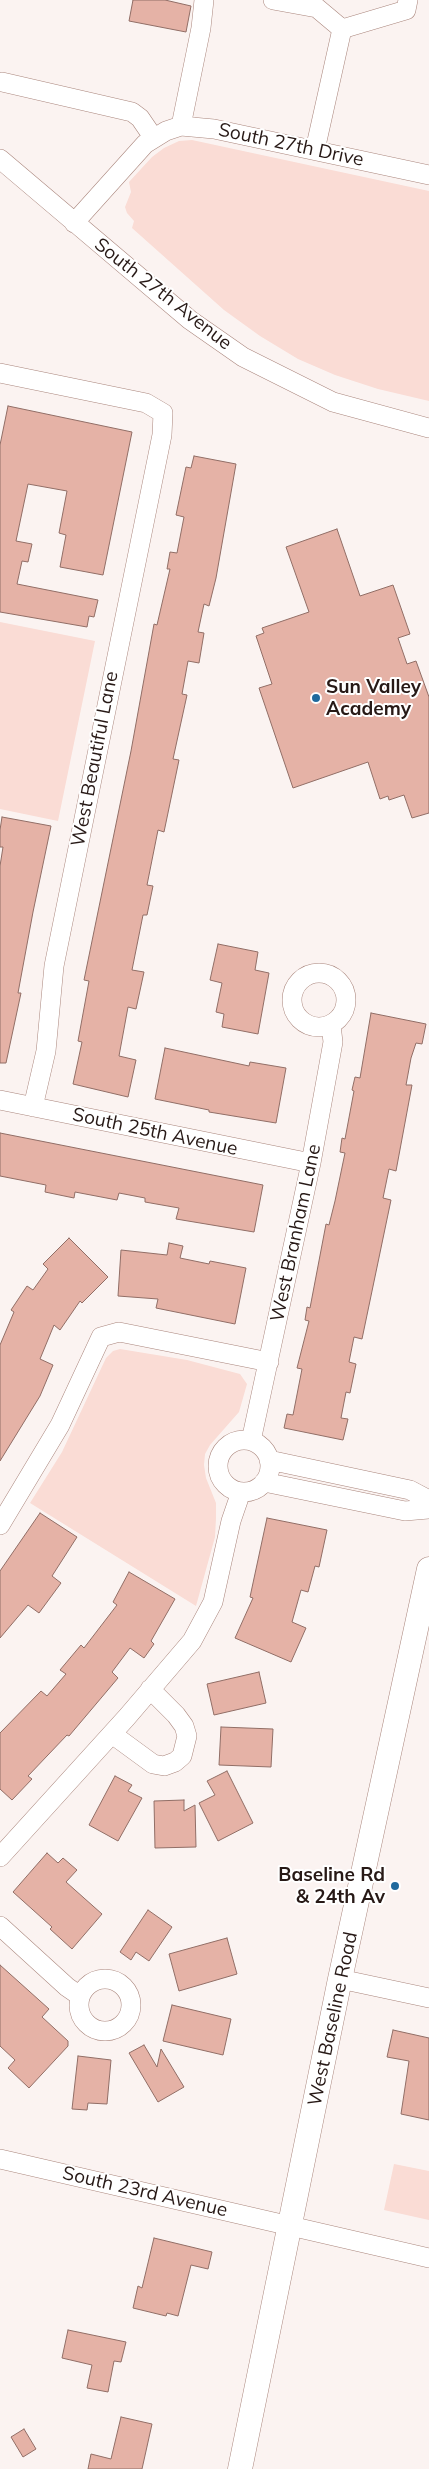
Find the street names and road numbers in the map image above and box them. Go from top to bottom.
street label: South 27th Drive [216,118,366,172]
street label: South 27th Avenue [90,233,236,355]
street label: West Beautiful Lane [67,669,123,849]
street label: South 25th Avenue [70,1103,240,1161]
street label: West Branham Lane [266,1142,326,1324]
street label: West Baseline Road [303,1930,363,2108]
street label: South 23rd Avenue [60,2162,230,2222]

